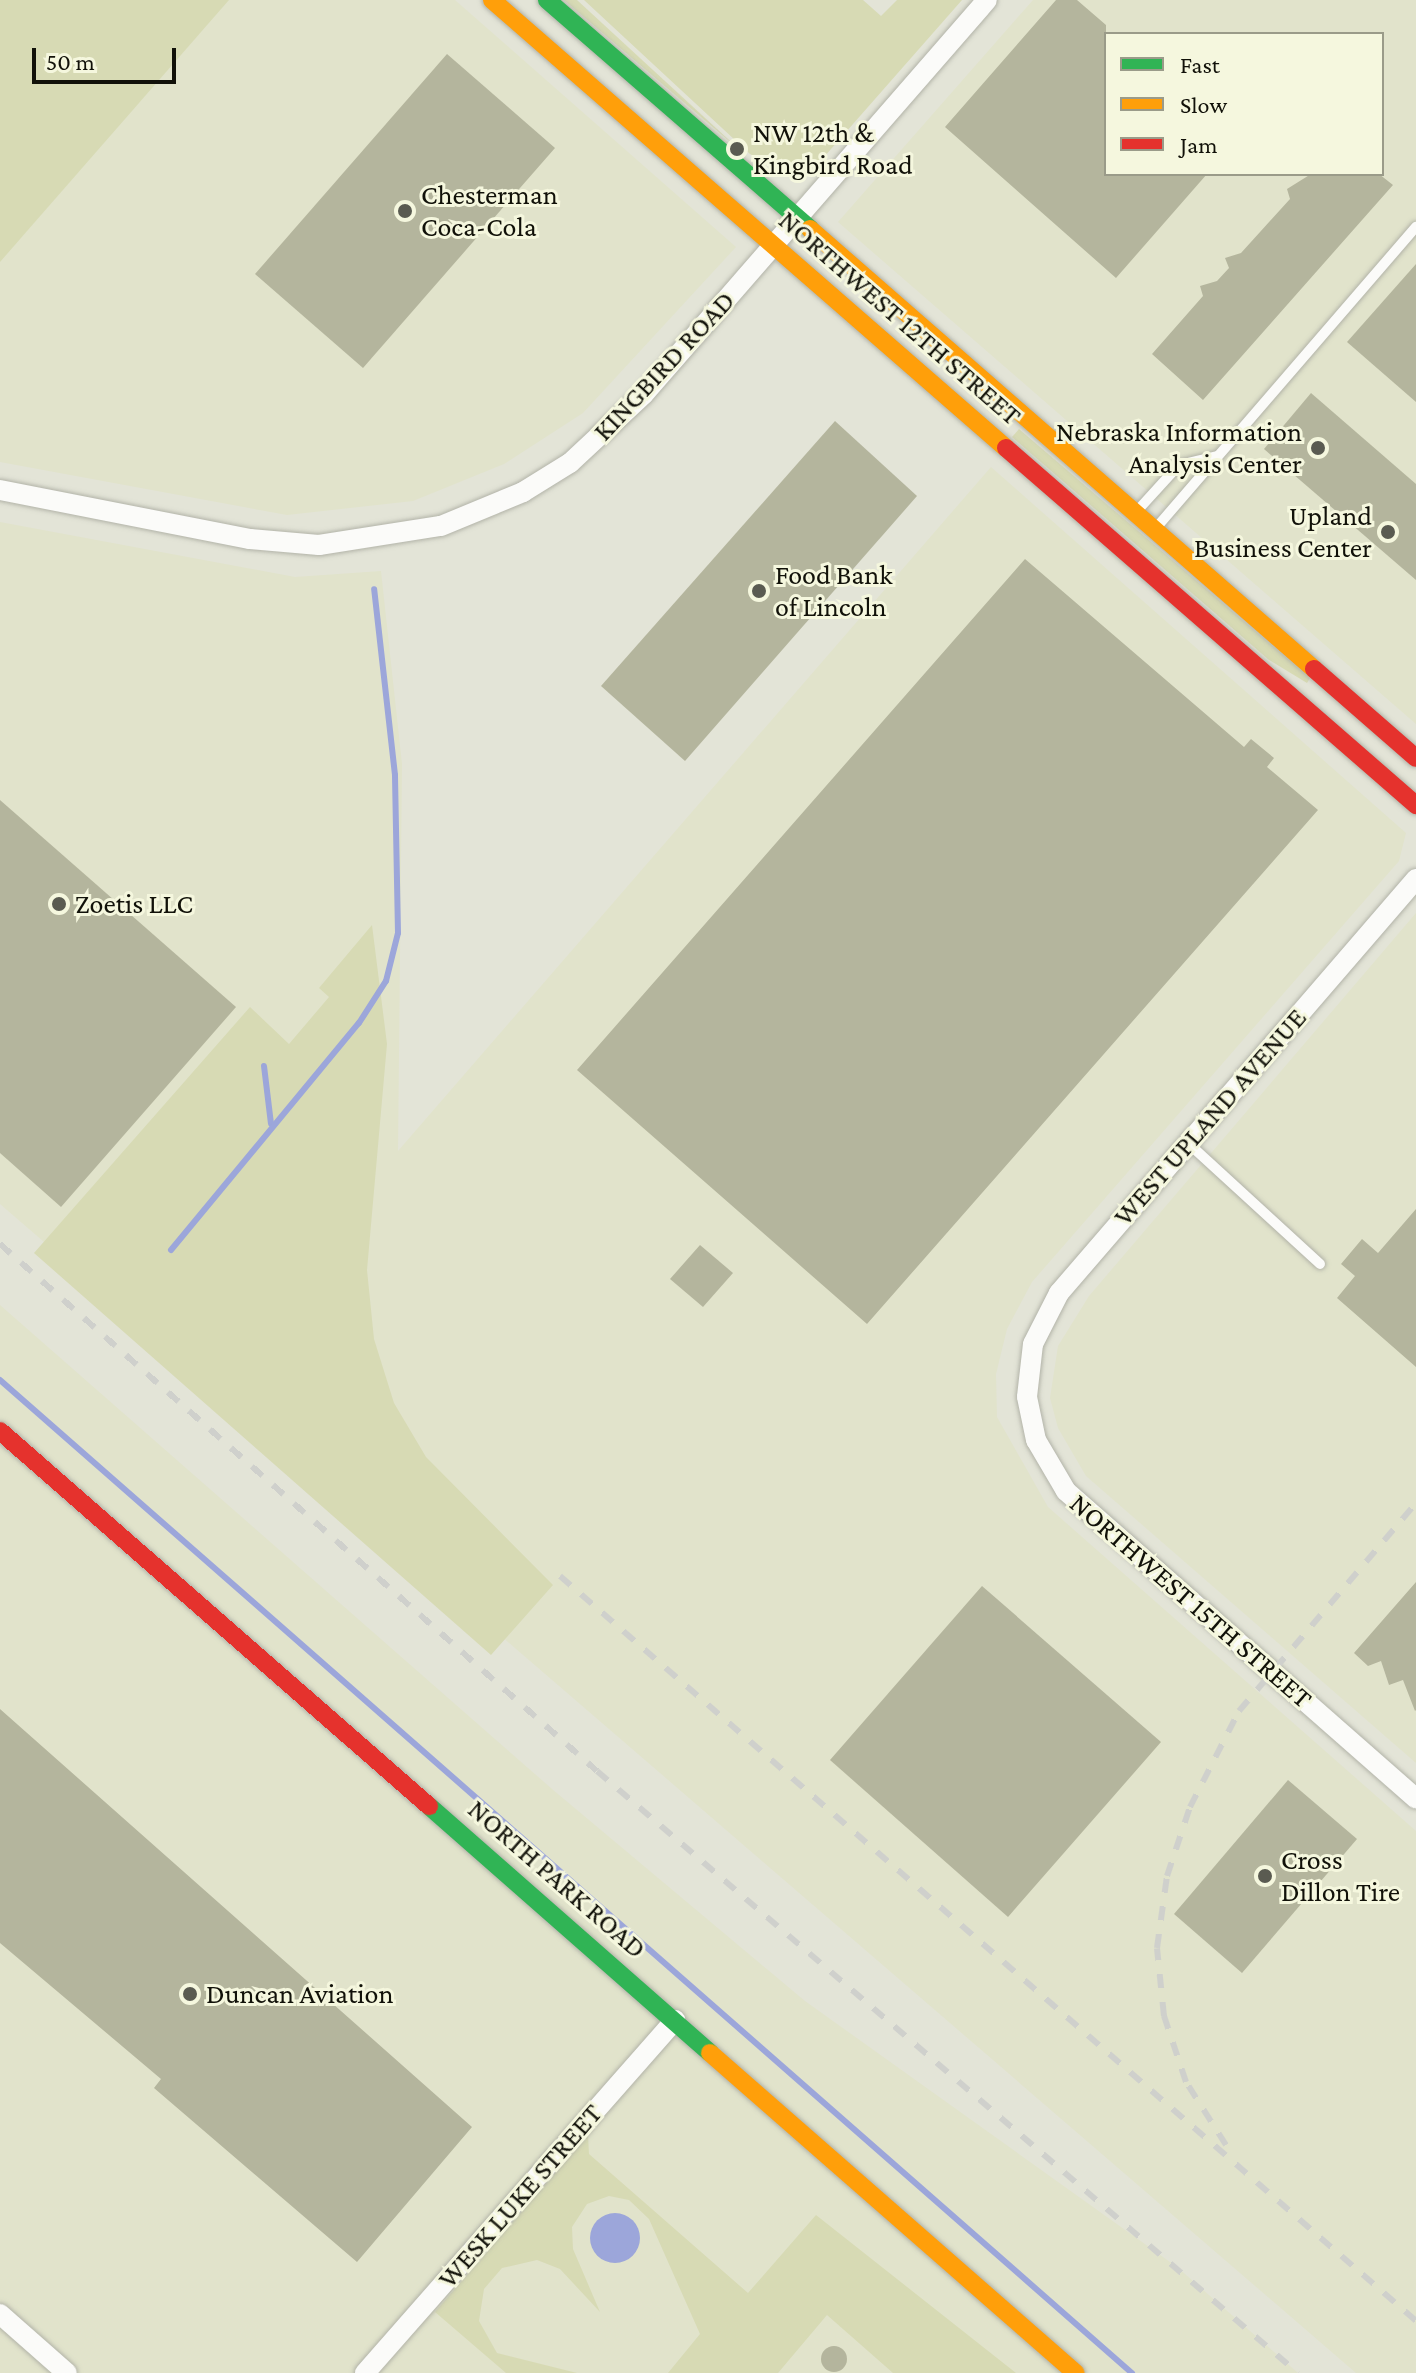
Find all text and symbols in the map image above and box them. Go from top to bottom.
scale bar [36,32,180,82]
legend [1104,32,1384,176]
text: 50 m [46,48,95,75]
text: Fast [1180,51,1220,78]
text: Slow [1180,91,1227,118]
place label: NW 12th & Kingbird Road [753,116,913,182]
text: Jam [1180,131,1218,158]
marker: NW 12th & Kingbird Road [728,140,746,158]
place label: Chesterman Coca-Cola [421,178,558,244]
marker: Chesterman Coca-Cola [396,202,414,220]
street label: NORTHWEST 12TH STREET [772,203,1028,433]
street label: KINGBIRD ROAD [586,284,742,448]
place label: Nebraska Information Analysis Center [1056,415,1302,481]
marker: Nebraska Information Analysis Center [1309,439,1327,457]
place label: Upland Business Center [1194,499,1372,565]
marker: Upland Business Center [1379,523,1397,541]
place label: Food Bank of Lincoln [775,558,893,624]
marker: Food Bank of Lincoln [750,582,768,600]
place label: Zoetis LLC [75,887,193,921]
marker: Zoetis LLC [50,895,68,913]
street label: WEST UPLAND AVENUE [1106,1001,1314,1233]
street label: NORTHWEST 15TH STREET [1063,1486,1319,1716]
street label: NORTH PARK ROAD [461,1792,653,1966]
place label: Cross Dillon Tire [1281,1843,1400,1909]
marker: Cross Dillon Tire [1256,1867,1274,1885]
place label: Duncan Aviation [206,1977,393,2011]
marker: Duncan Aviation [181,1985,199,2003]
street label: WESK LUKE STREET [431,2097,609,2295]

